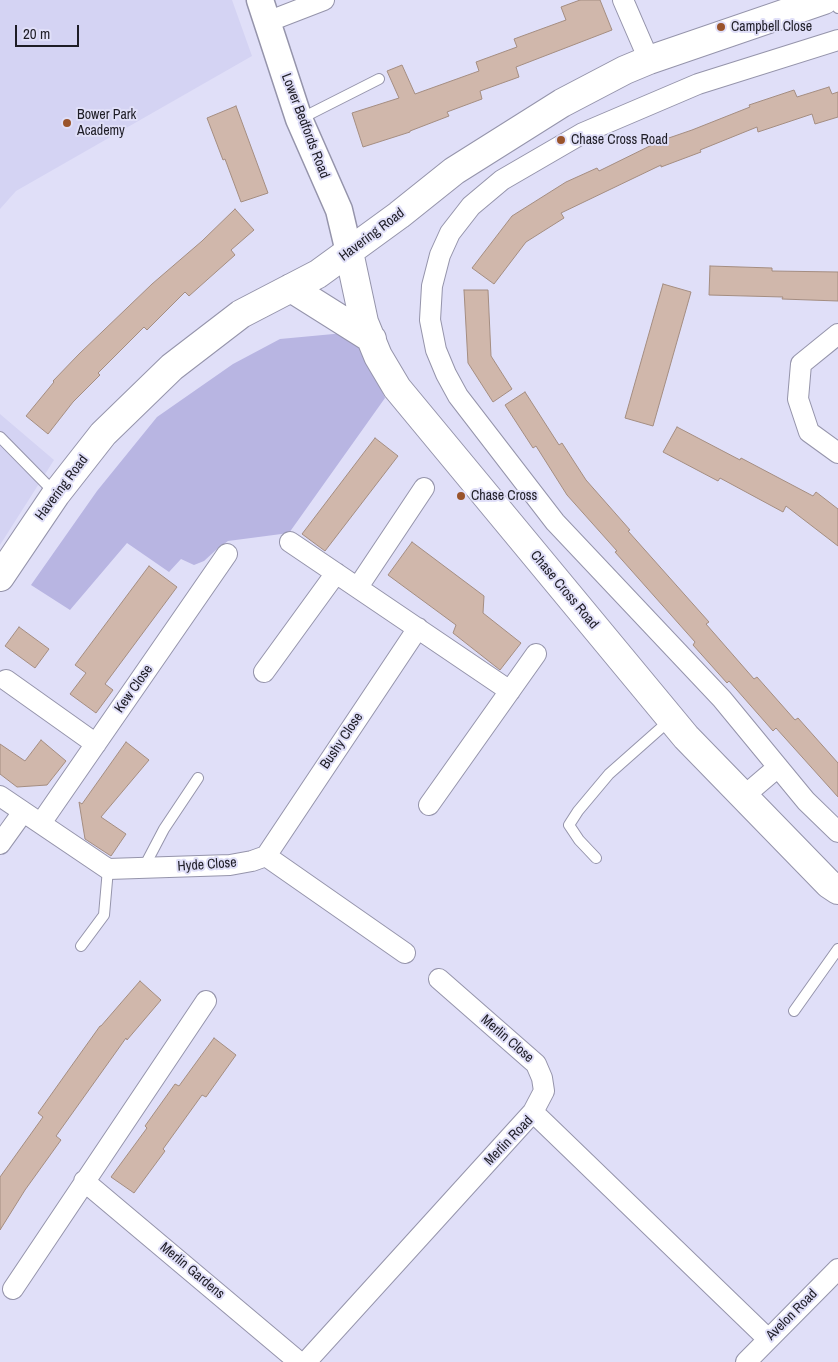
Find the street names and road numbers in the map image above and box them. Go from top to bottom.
street label: Lower Bedfords Road [277,71,333,181]
street label: Havering Road [336,205,408,265]
street label: Havering Road [32,452,92,524]
street label: Chase Cross Road [526,547,602,633]
street label: Kew Close [111,662,157,716]
street label: Bushy Close [317,710,367,772]
street label: Hyde Close [177,855,237,875]
street label: Merlin Close [477,1012,537,1066]
street label: Merlin Road [481,1113,537,1169]
street label: Merlin Gardens [156,1239,228,1303]
street label: Avelon Road [763,1286,821,1344]

